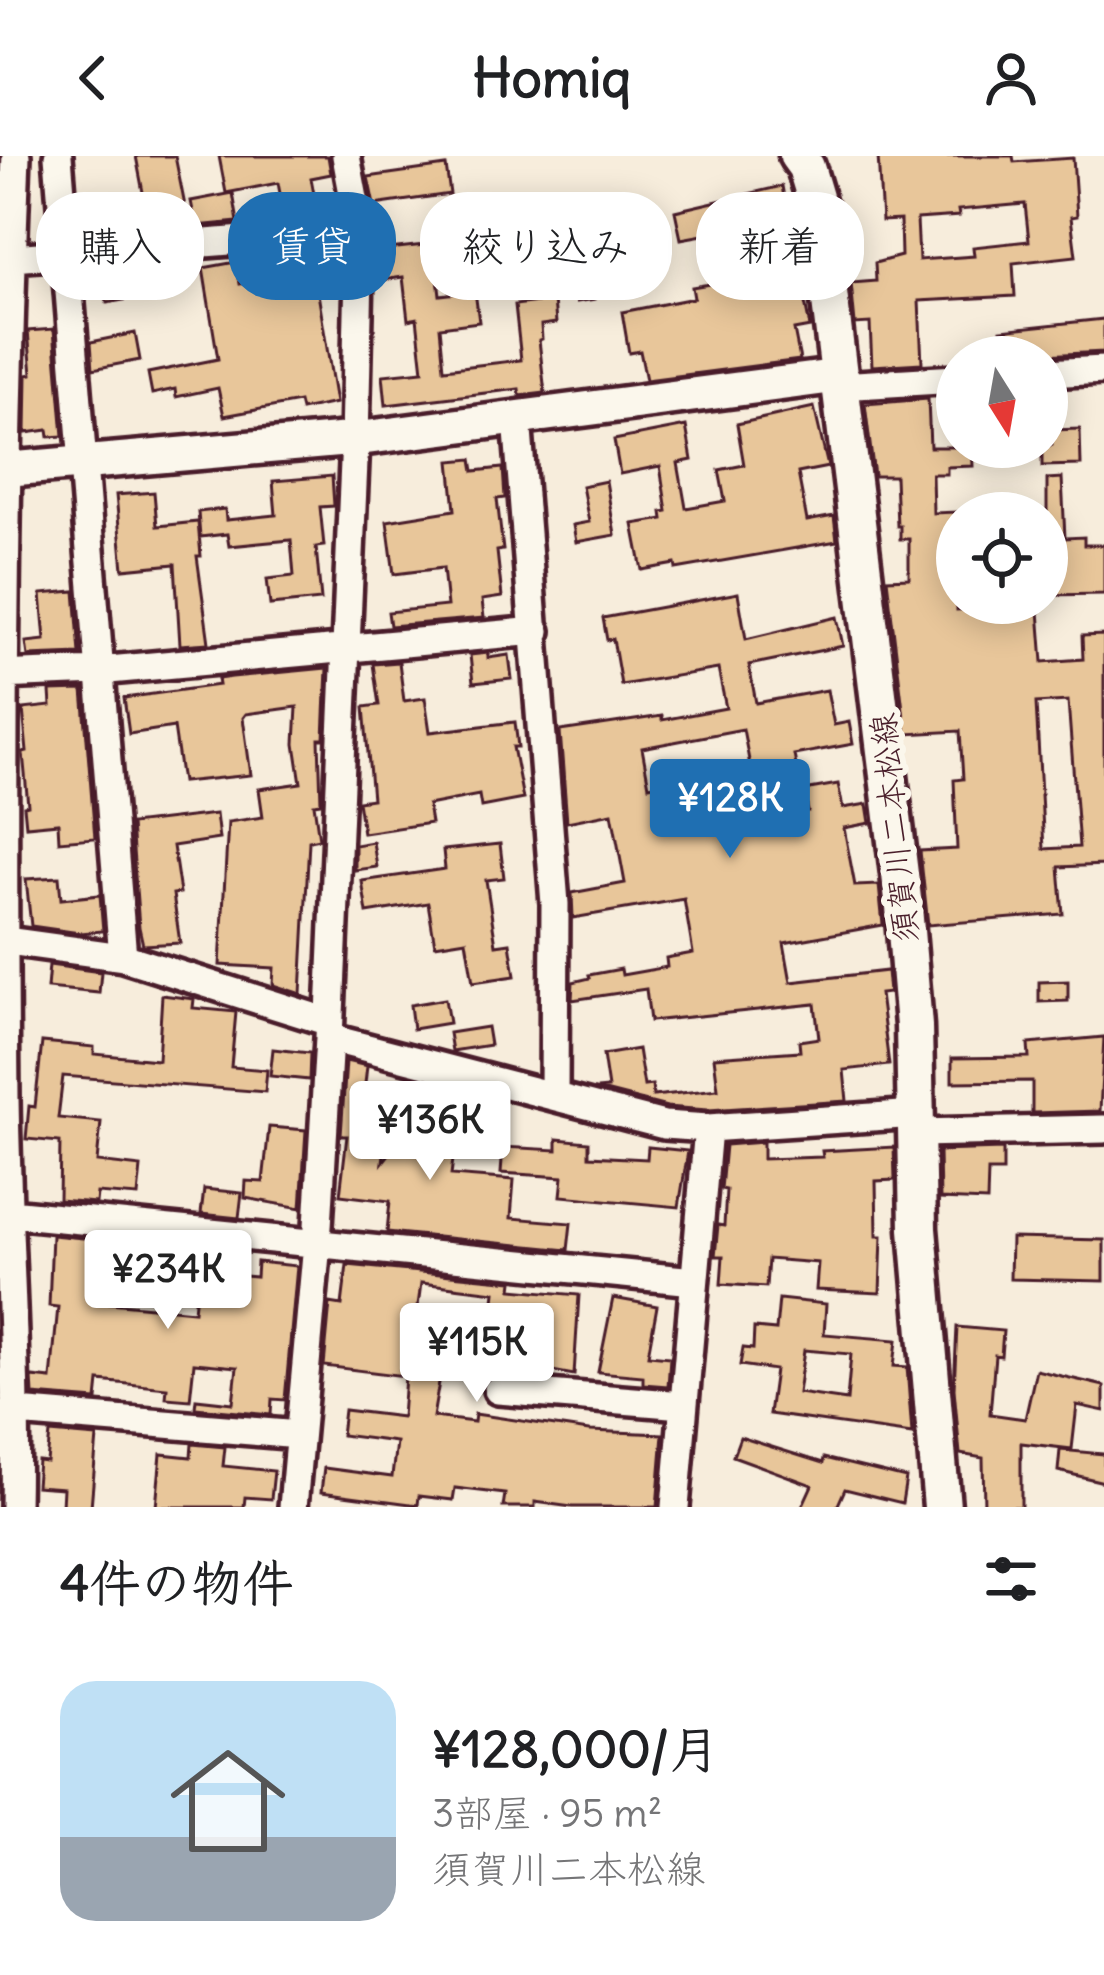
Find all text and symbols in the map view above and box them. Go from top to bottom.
text: Homiq [473,44,631,112]
icon: back [60,45,126,111]
icon: person [978,45,1044,111]
chip: 購入 [36,192,204,300]
chip: 賃貸 [228,192,396,300]
chip: 絞り込み [420,192,672,300]
chip: 新着 [696,192,864,300]
north arrow [936,336,1068,468]
map controls [936,336,1068,624]
button: locate [936,492,1068,624]
street label: 須賀川二本松線 [861,711,927,945]
pin: ¥128K [646,759,814,861]
text: ¥128K [677,773,783,822]
pin: ¥136K [346,1081,514,1183]
text: ¥136K [376,1095,484,1144]
pin: ¥234K [84,1230,252,1332]
text: ¥234K [112,1244,224,1293]
pin: ¥115K [393,1303,561,1405]
text: ¥115K [427,1317,527,1366]
icon: filters [978,1546,1044,1612]
text: 4件の物件 [60,1551,293,1615]
text: ¥128,000/月 [432,1717,720,1781]
icon: home [156,1729,300,1873]
text: 3部屋 · 95 m² [432,1789,662,1838]
text: 須賀川二本松線 [432,1845,705,1894]

